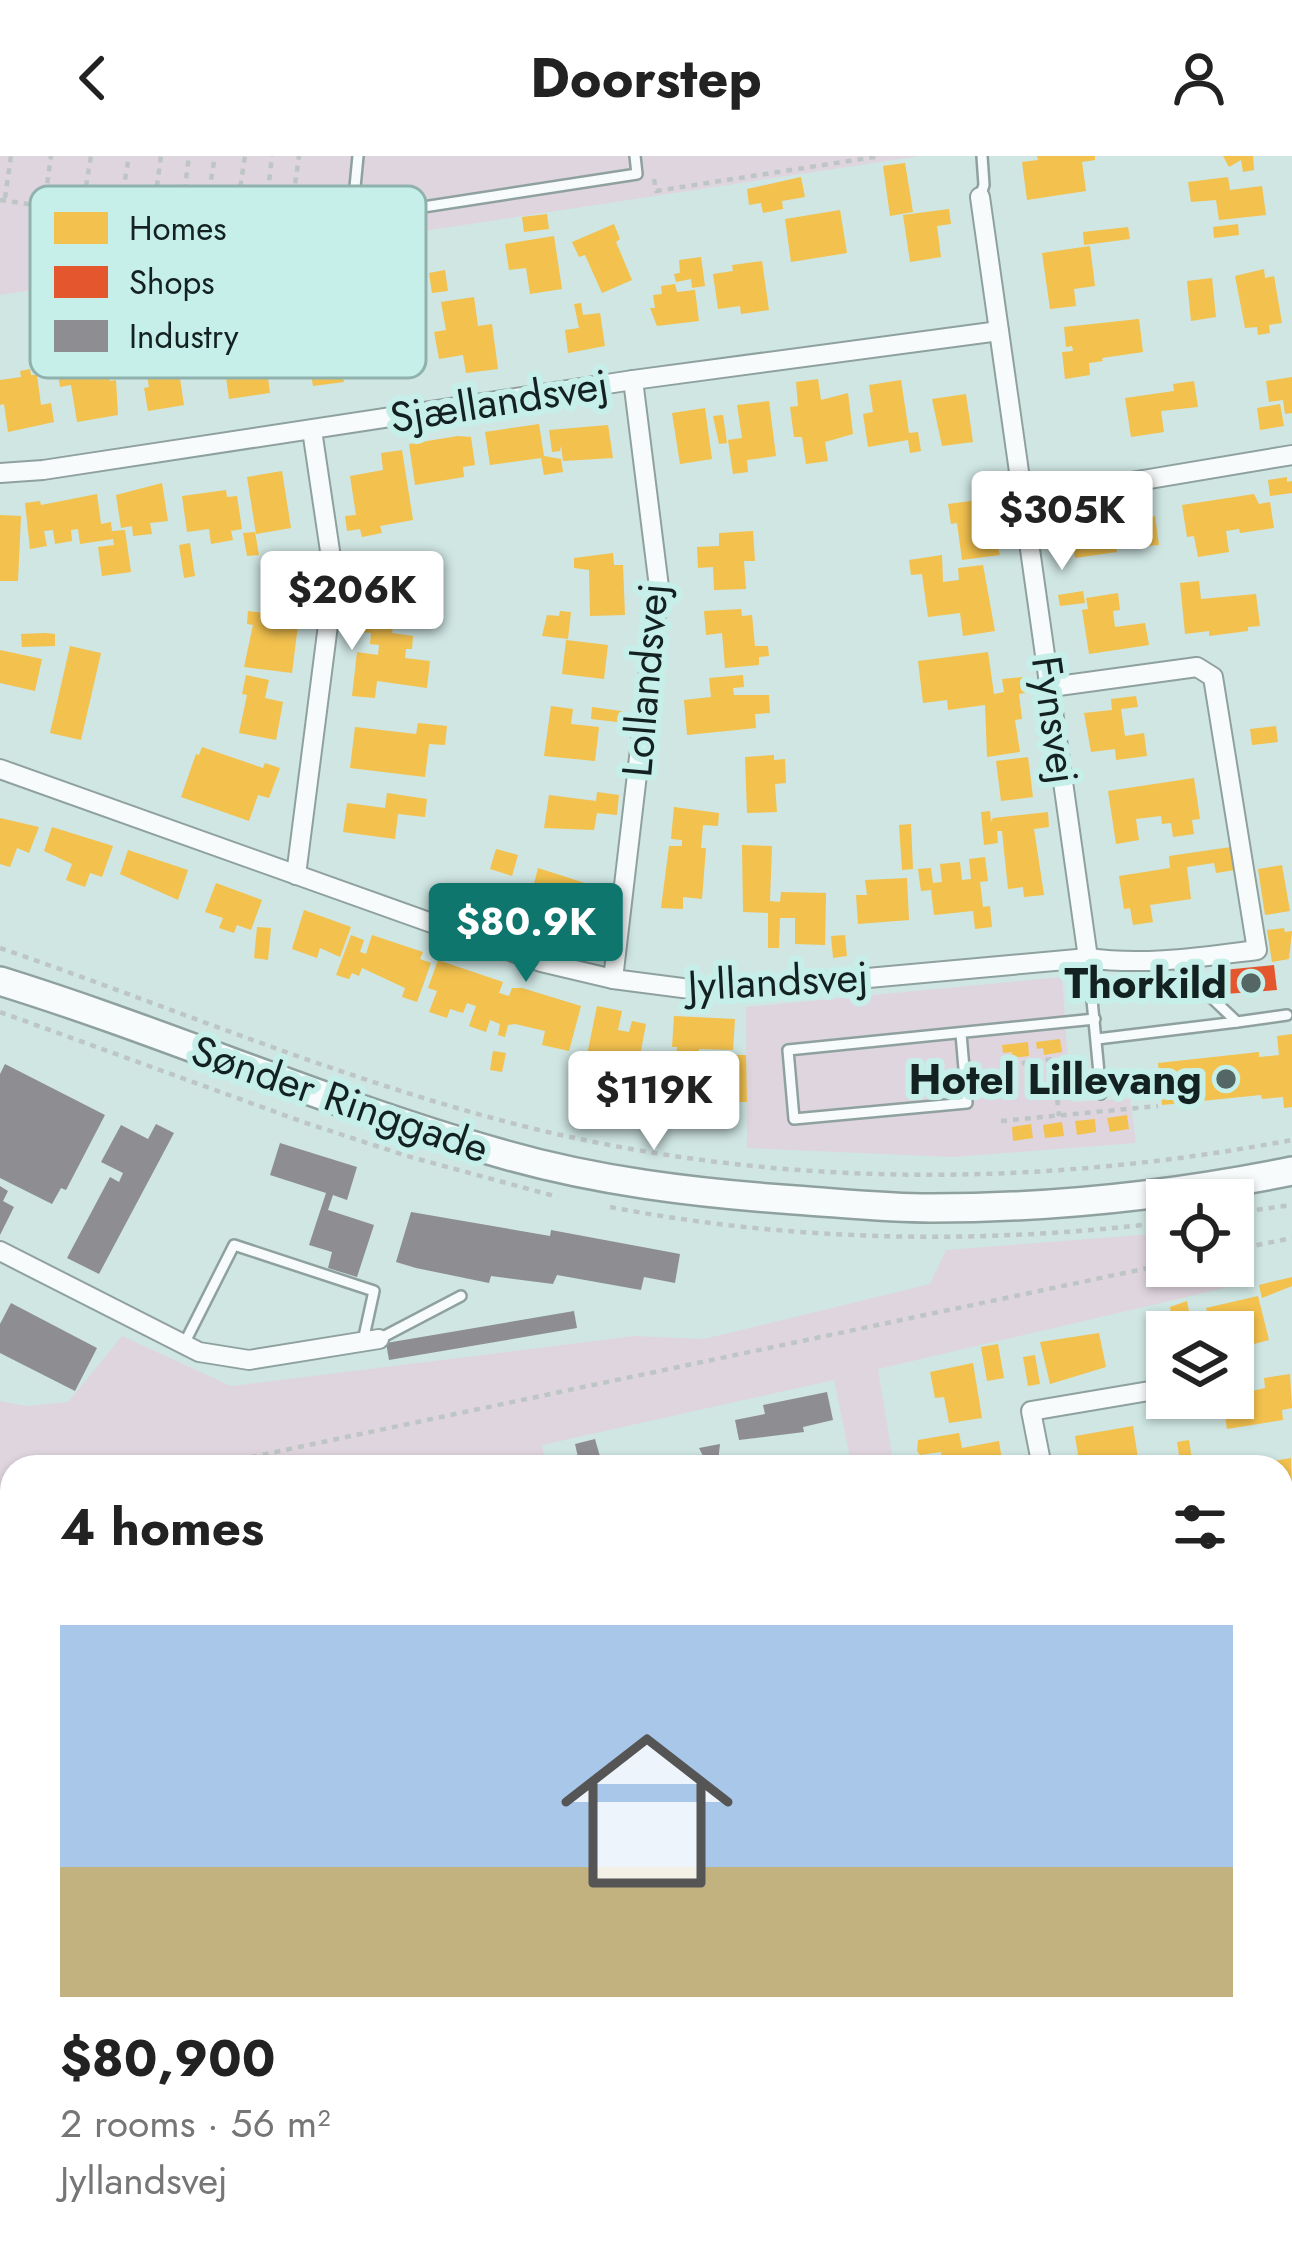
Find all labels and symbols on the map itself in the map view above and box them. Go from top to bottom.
legend [30,186,426,378]
text: Homes [129,205,227,252]
text: Shops [129,259,215,306]
text: Industry [129,313,239,360]
street label: Sjællandsvej [385,354,613,448]
pin: $305K [978,471,1146,573]
pin: $206K [268,551,436,653]
street label: Lollandsvej [606,581,684,779]
street label: Fynsvej [1016,652,1094,788]
pin: $80.9K [428,883,624,985]
street label: Jyllandsvej [681,946,870,1016]
place label: Thorkild [1064,953,1227,1014]
marker: Thorkild [1238,970,1264,996]
street label: Sønder Ringgade [183,1020,497,1178]
place label: Hotel Lillevang [908,1049,1202,1110]
pin: $119K [570,1051,738,1153]
marker: Hotel Lillevang [1213,1066,1239,1092]

